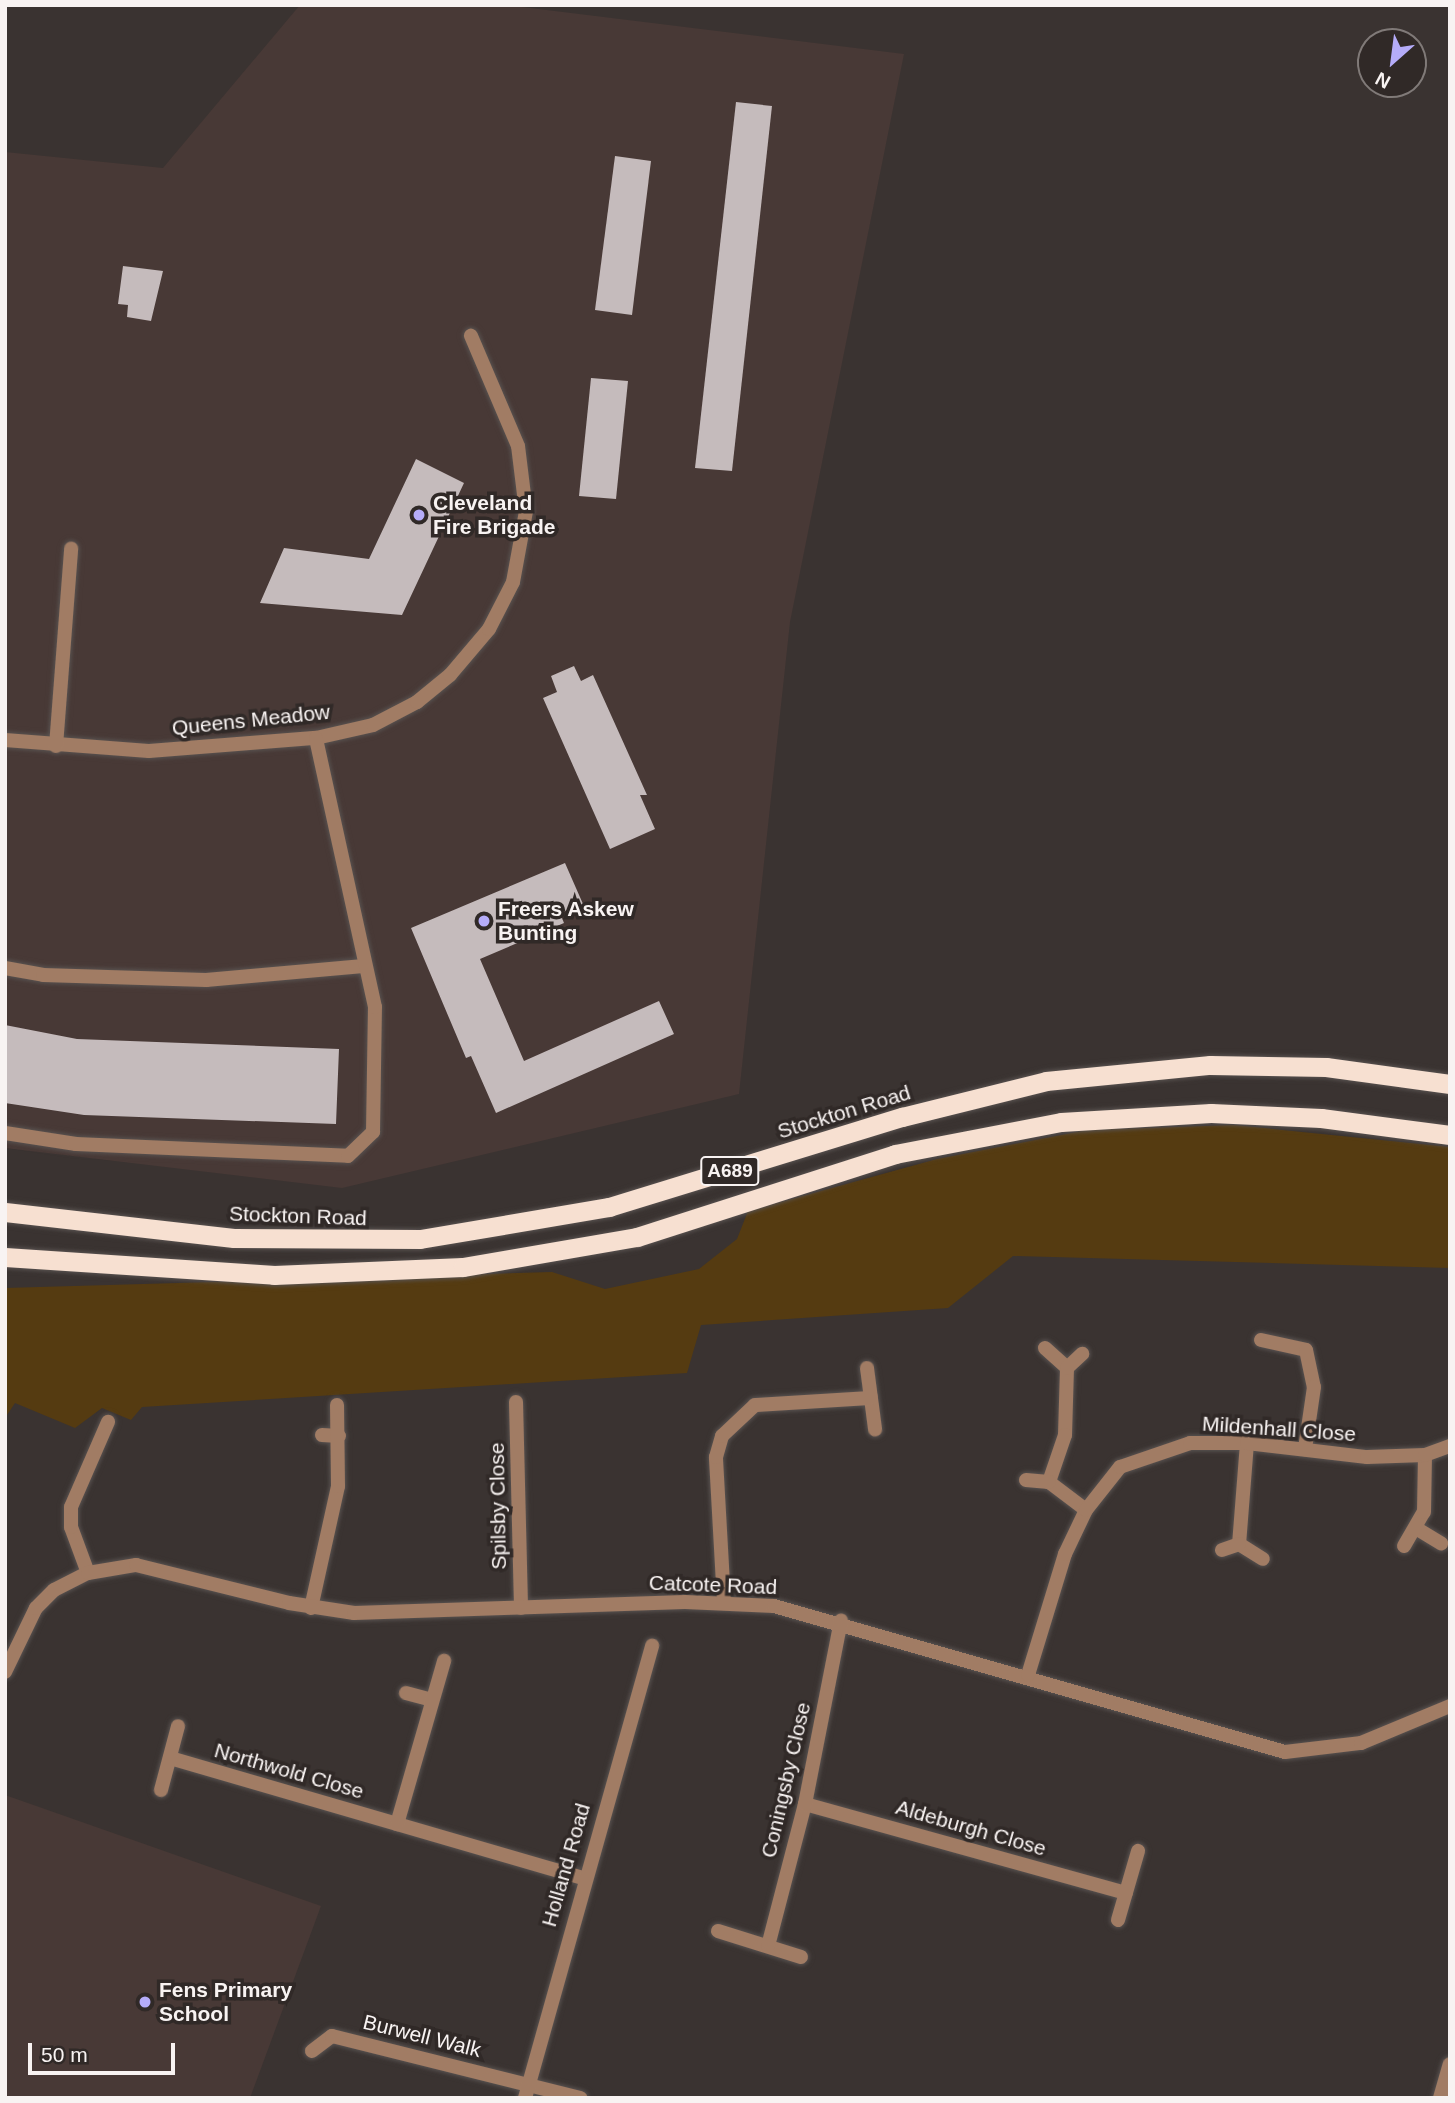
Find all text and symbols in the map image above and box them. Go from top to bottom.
north arrow [1357,28,1427,98]
text: N [1372,68,1394,93]
place label: Cleveland Fire Brigade [433,490,556,540]
marker: Cleveland Fire Brigade [411,507,427,523]
street label: Queens Meadow [171,699,331,741]
place label: Freers Askew Bunting [498,896,635,946]
marker: Freers Askew Bunting [476,913,492,929]
street label: Stockton Road [774,1080,914,1144]
road number: A689 [700,1156,760,1186]
street label: Stockton Road [229,1201,367,1231]
street label: Mildenhall Close [1201,1411,1357,1447]
street label: Spilsby Close [484,1442,512,1570]
street label: Catcote Road [648,1570,778,1600]
street label: Coningsby Close [756,1700,816,1860]
street label: Northwold Close [211,1738,367,1804]
street label: Aldeburgh Close [893,1794,1049,1862]
street label: Holland Road [536,1800,596,1930]
place label: Fens Primary School [159,1977,292,2027]
marker: Fens Primary School [137,1994,153,2010]
street label: Burwell Walk [360,2009,484,2063]
scale bar [32,2030,178,2074]
text: 50 m [41,2043,88,2066]

